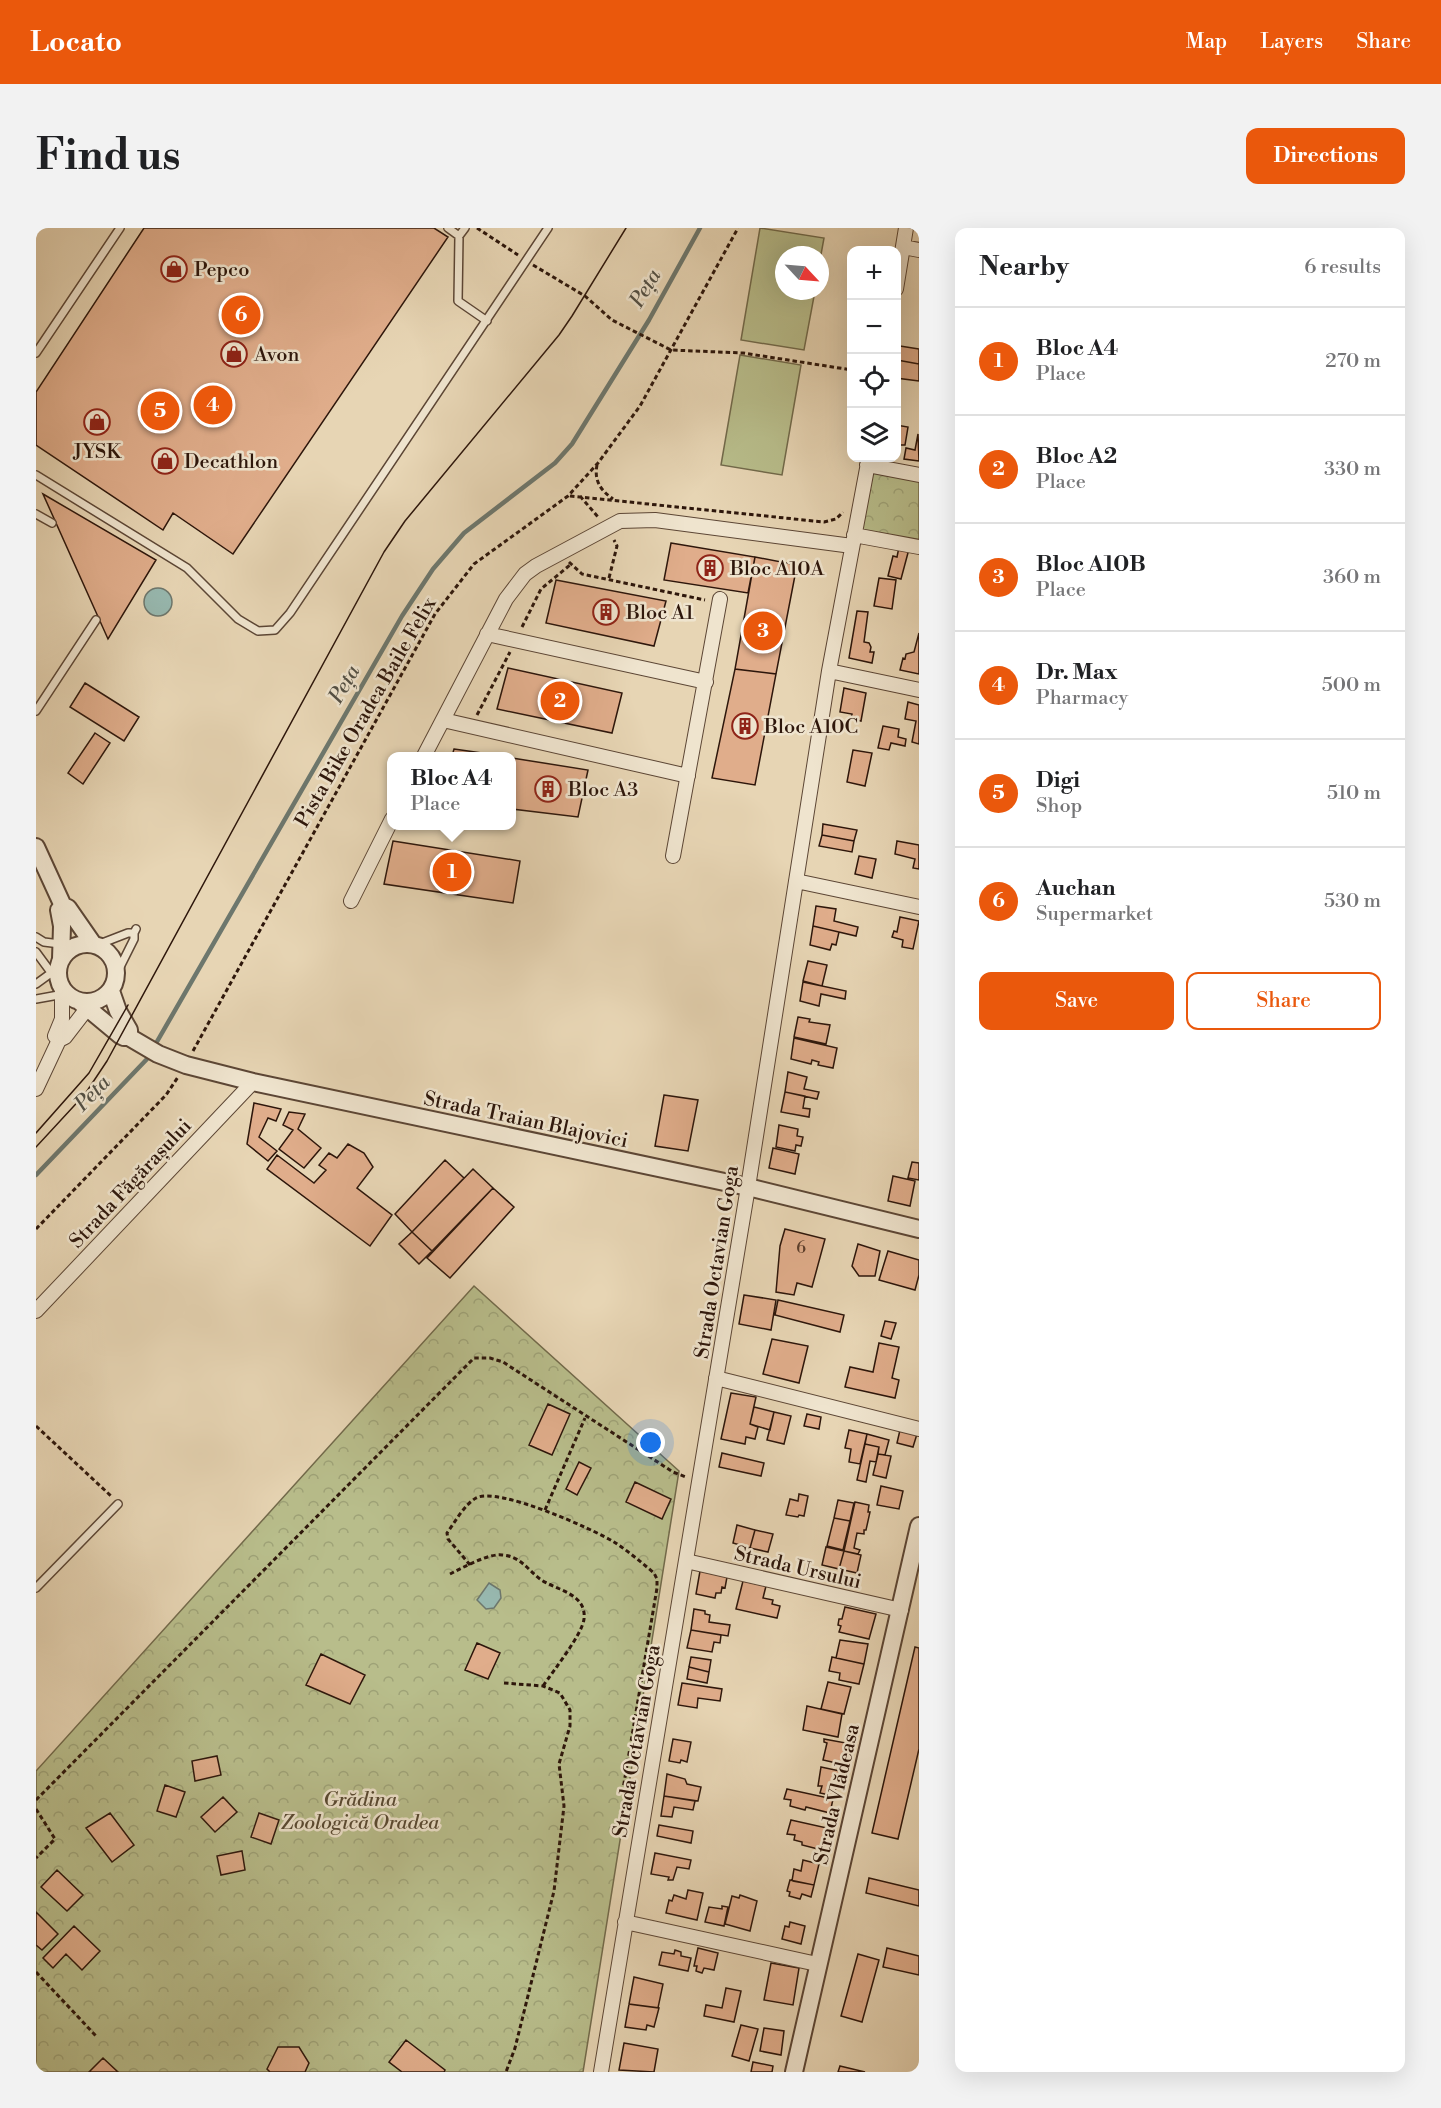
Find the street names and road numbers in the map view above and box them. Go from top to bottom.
street label: Pista Bike Oradea Baile Felix [290,593,443,832]
street label: Strada Traian Blajovici [421,1087,630,1154]
street label: Strada Făgărașului [65,1114,198,1254]
street label: Strada Octavian Goga [690,1163,745,1361]
street label: Strada Ursului [732,1542,864,1595]
street label: Strada Octavian Goga [608,1642,667,1840]
street label: Strada Vlădeasa [809,1721,866,1867]

